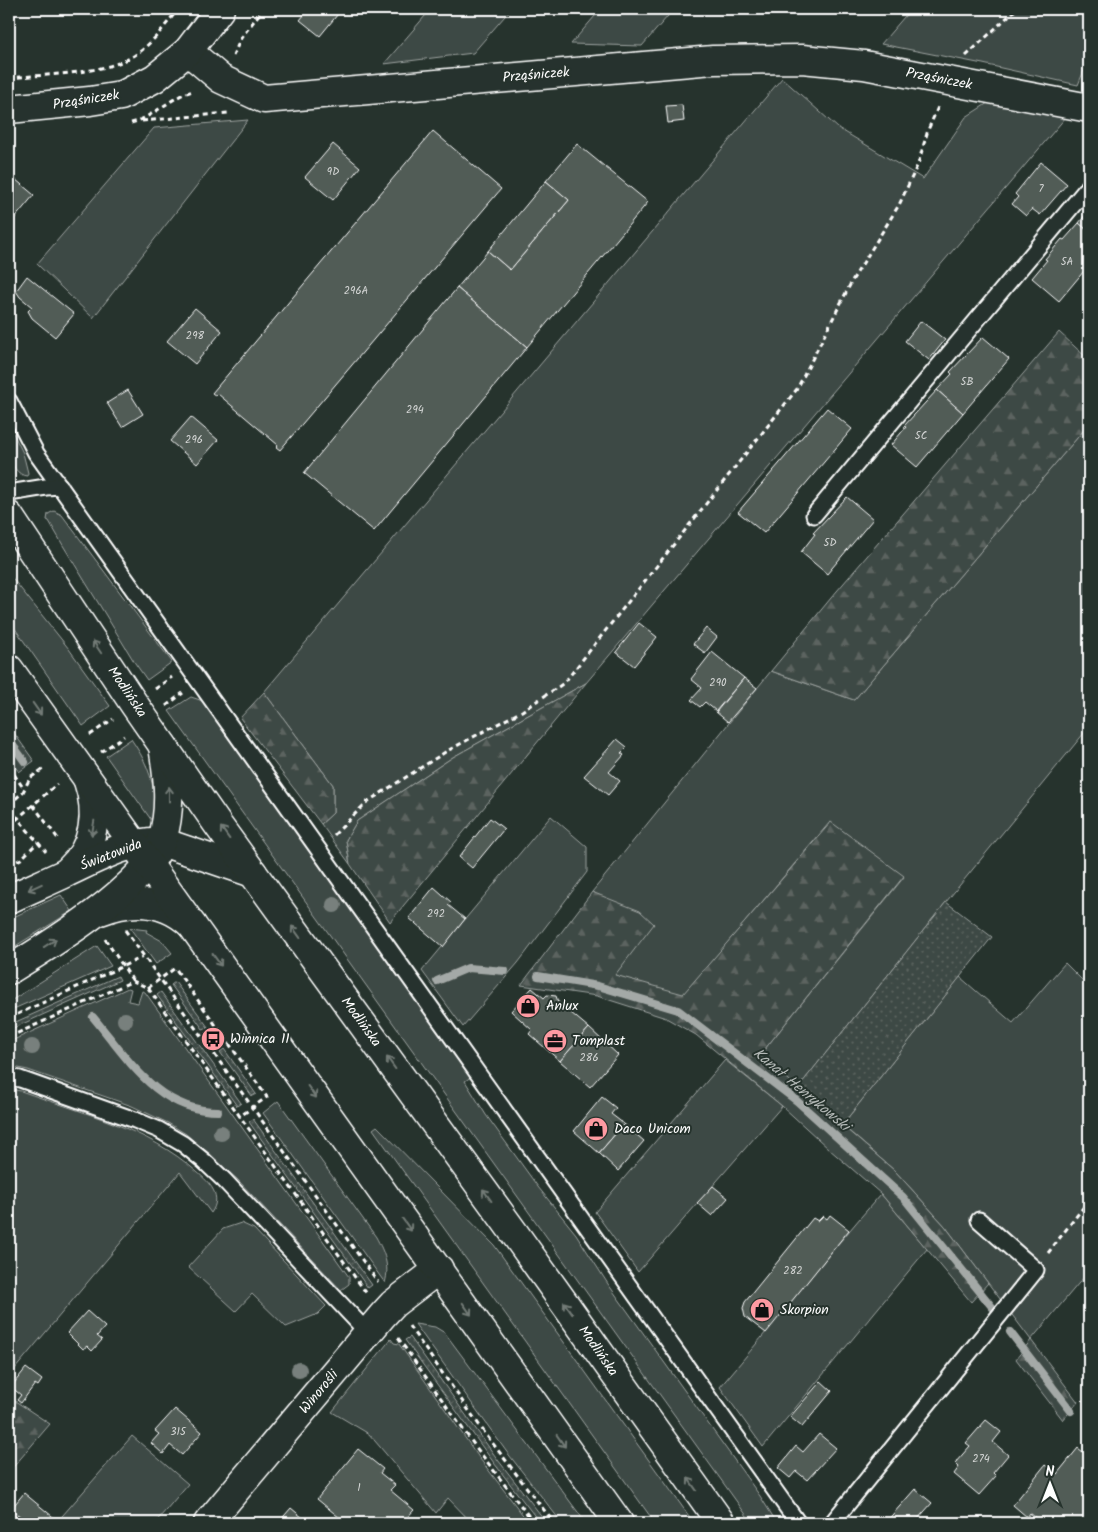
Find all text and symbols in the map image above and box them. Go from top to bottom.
street label: Prząśniczek [502,61,571,89]
street label: Prząśniczek [904,62,974,96]
street label: Prząśniczek [51,84,121,116]
house number: 9D [327,163,339,181]
house number: 7 [1038,180,1044,198]
house number: 5A [1061,253,1074,271]
house number: 296A [344,282,369,300]
house number: 298 [186,327,205,345]
house number: 5B [961,373,973,391]
house number: 294 [406,401,424,419]
house number: 5C [915,427,928,445]
house number: 296 [185,431,203,449]
house number: 5D [823,534,837,552]
one-way arrow [91,641,101,655]
street label: Modlińska [102,662,152,722]
house number: 290 [709,674,727,692]
one-way arrow [32,702,42,716]
one-way arrow [164,786,174,802]
one-way arrow [87,820,97,836]
one-way arrow [220,826,230,840]
street label: Światowida [77,833,145,877]
one-way arrow [28,883,43,892]
house number: 292 [427,905,445,923]
one-way arrow [291,925,301,939]
one-way arrow [43,938,57,949]
one-way arrow [212,953,222,967]
street label: Modlińska [335,992,387,1052]
shop icon: Anlux [515,993,541,1019]
place label: Anlux [546,995,579,1017]
bus stop icon: Winnica 11 [200,1026,226,1052]
place label: Winnica 11 [230,1028,290,1050]
office icon: Tomplast [542,1028,568,1054]
place label: Tomplast [572,1030,626,1052]
water label: Kanał Henrykowski [747,1042,857,1140]
house number: 286 [579,1049,599,1067]
one-way arrow [386,1056,396,1070]
one-way arrow [307,1085,317,1099]
shop icon: Daco Unicom [583,1116,609,1142]
place label: Daco Unicom [614,1118,691,1140]
one-way arrow [481,1189,492,1202]
one-way arrow [402,1218,412,1232]
house number: 282 [783,1262,803,1280]
shop icon: Skorpion [749,1297,775,1323]
place label: Skorpion [780,1299,829,1321]
one-way arrow [563,1301,573,1315]
one-way arrow [462,1302,472,1316]
street label: Modlińska [572,1321,624,1381]
street label: Winorośli [294,1365,344,1419]
house number: 315 [170,1423,187,1441]
one-way arrow [556,1434,566,1448]
house number: 274 [972,1450,990,1468]
north arrow [1026,1460,1076,1510]
text: N [1046,1461,1055,1483]
one-way arrow [687,1477,697,1491]
house number: 1 [357,1479,361,1497]

